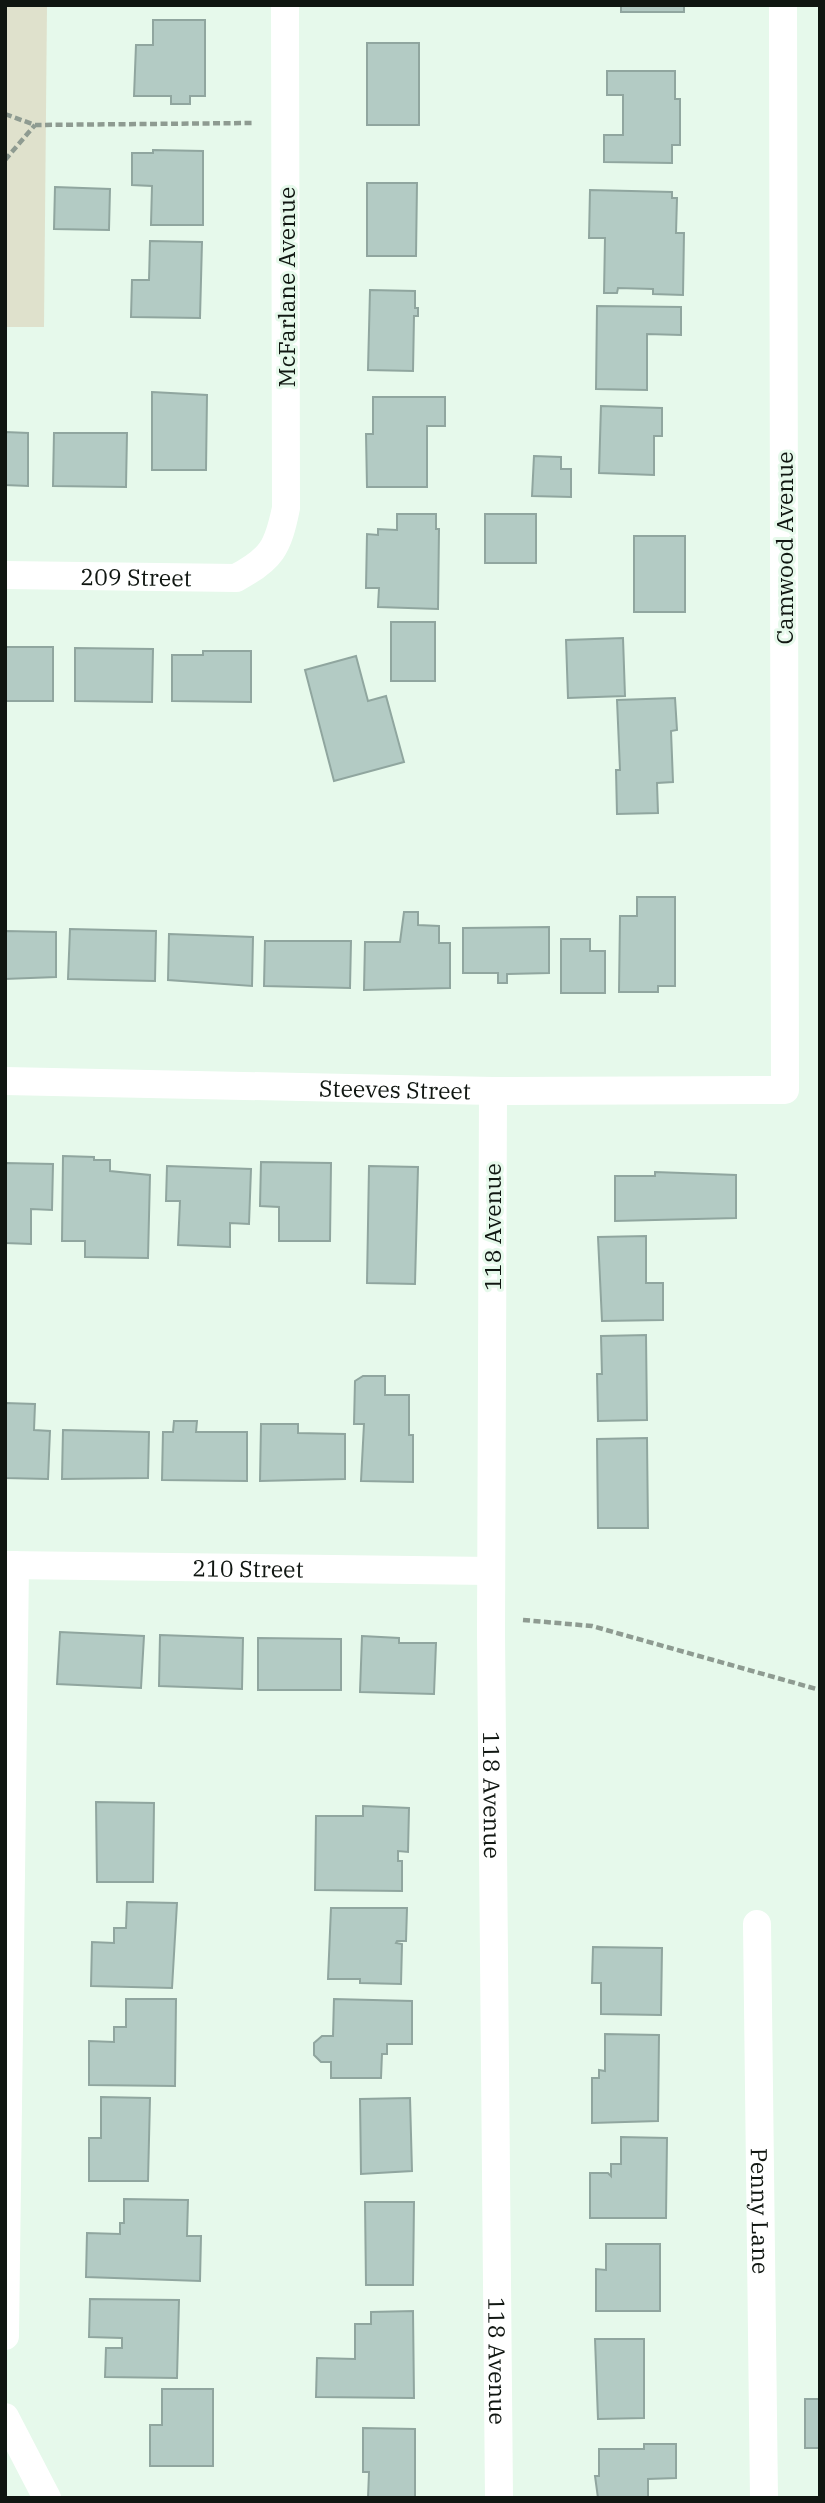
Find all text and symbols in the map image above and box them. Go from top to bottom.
street label: McFarlane Avenue [271,187,301,387]
street label: Camwood Avenue [769,451,799,645]
street label: 209 Street [80,561,192,592]
street label: Steeves Street [319,1072,471,1106]
street label: 118 Avenue [477,1163,507,1291]
street label: 210 Street [192,1552,304,1584]
street label: 118 Avenue [477,1731,508,1859]
street label: Penny Lane [745,2148,776,2274]
street label: 118 Avenue [482,2297,513,2425]

